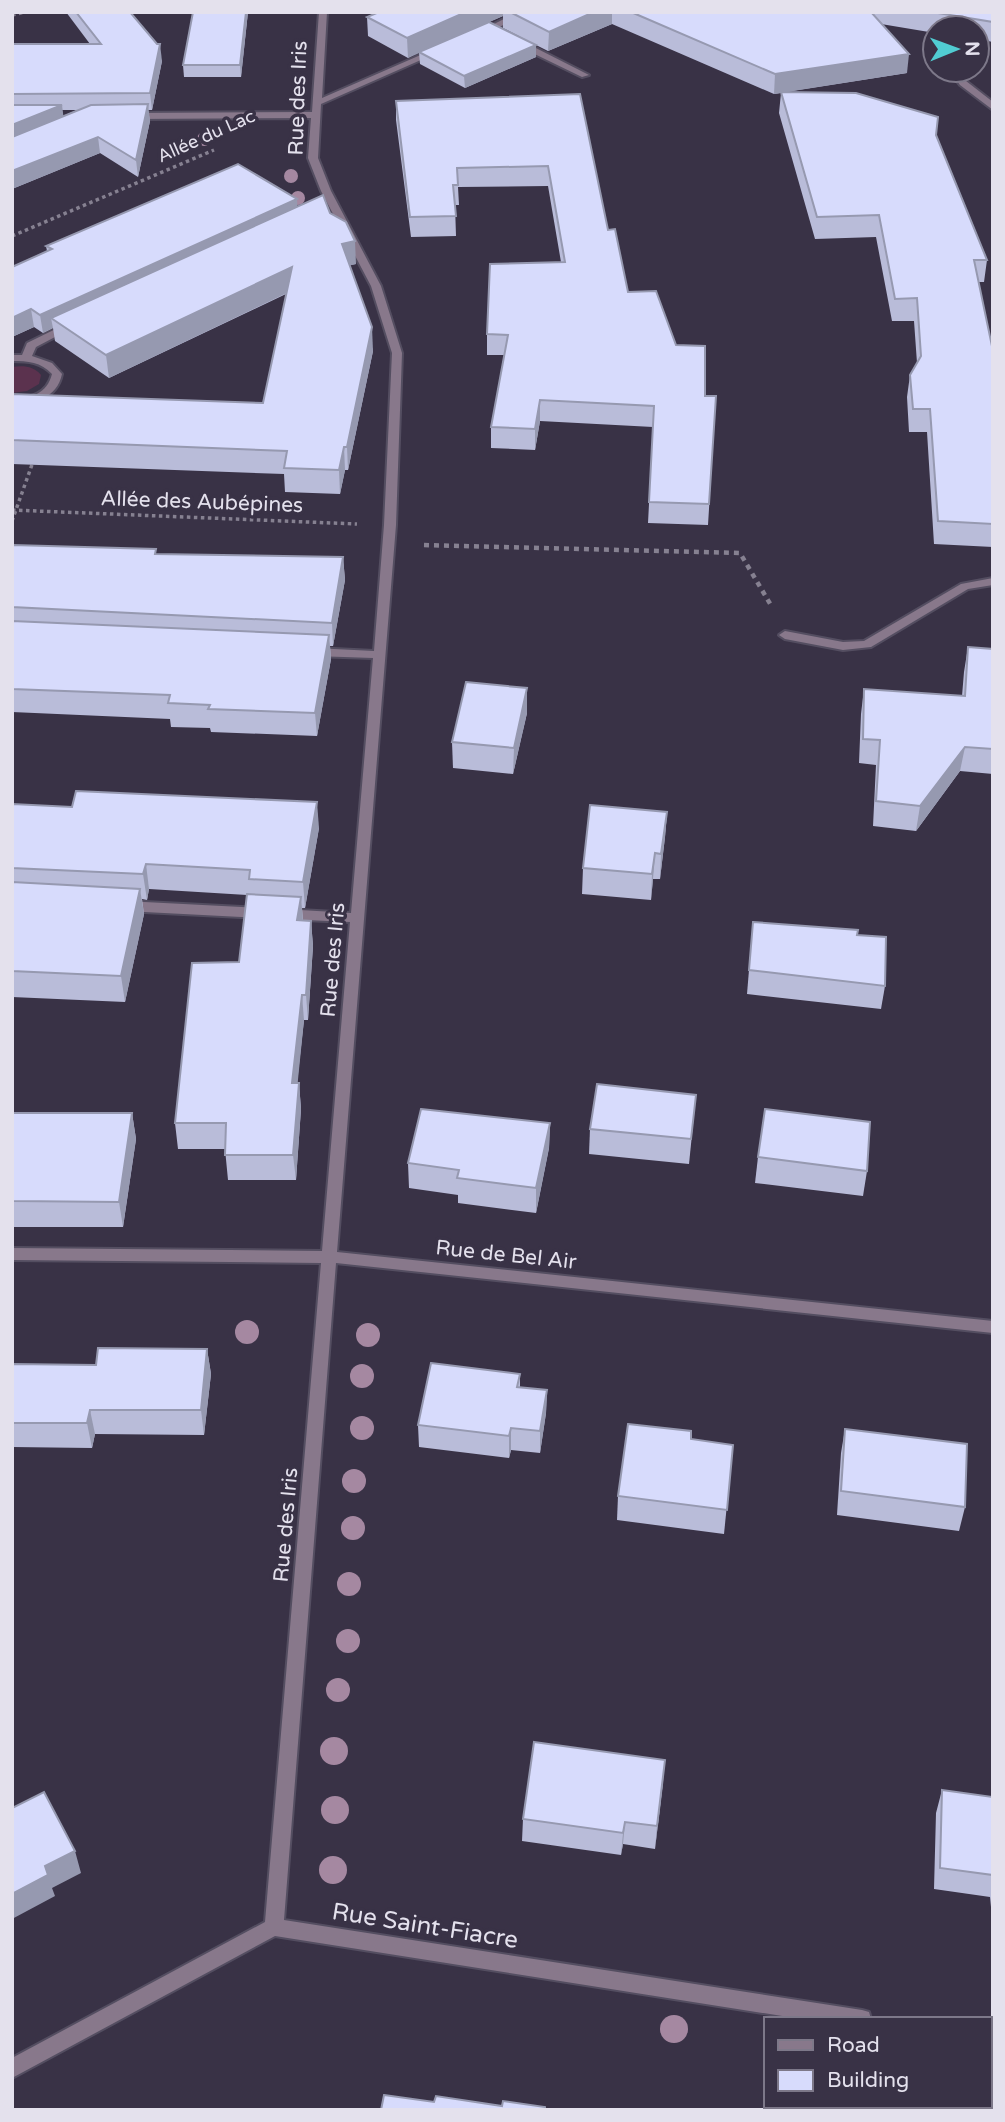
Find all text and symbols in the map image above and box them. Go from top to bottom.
north arrow [921,14,991,84]
street label: Rue des Iris [284,40,312,156]
text: N [961,41,983,57]
street label: Allée du Lac [154,105,258,167]
street label: Allée des Aubépines [100,486,304,518]
street label: Rue des Iris [316,902,350,1018]
street label: Rue de Bel Air [434,1235,578,1275]
street label: Rue des Iris [269,1467,303,1583]
street label: Rue Saint-Fiacre [330,1897,520,1955]
legend [764,2017,991,2108]
text: Road [827,2033,880,2058]
text: Building [827,2068,909,2093]

